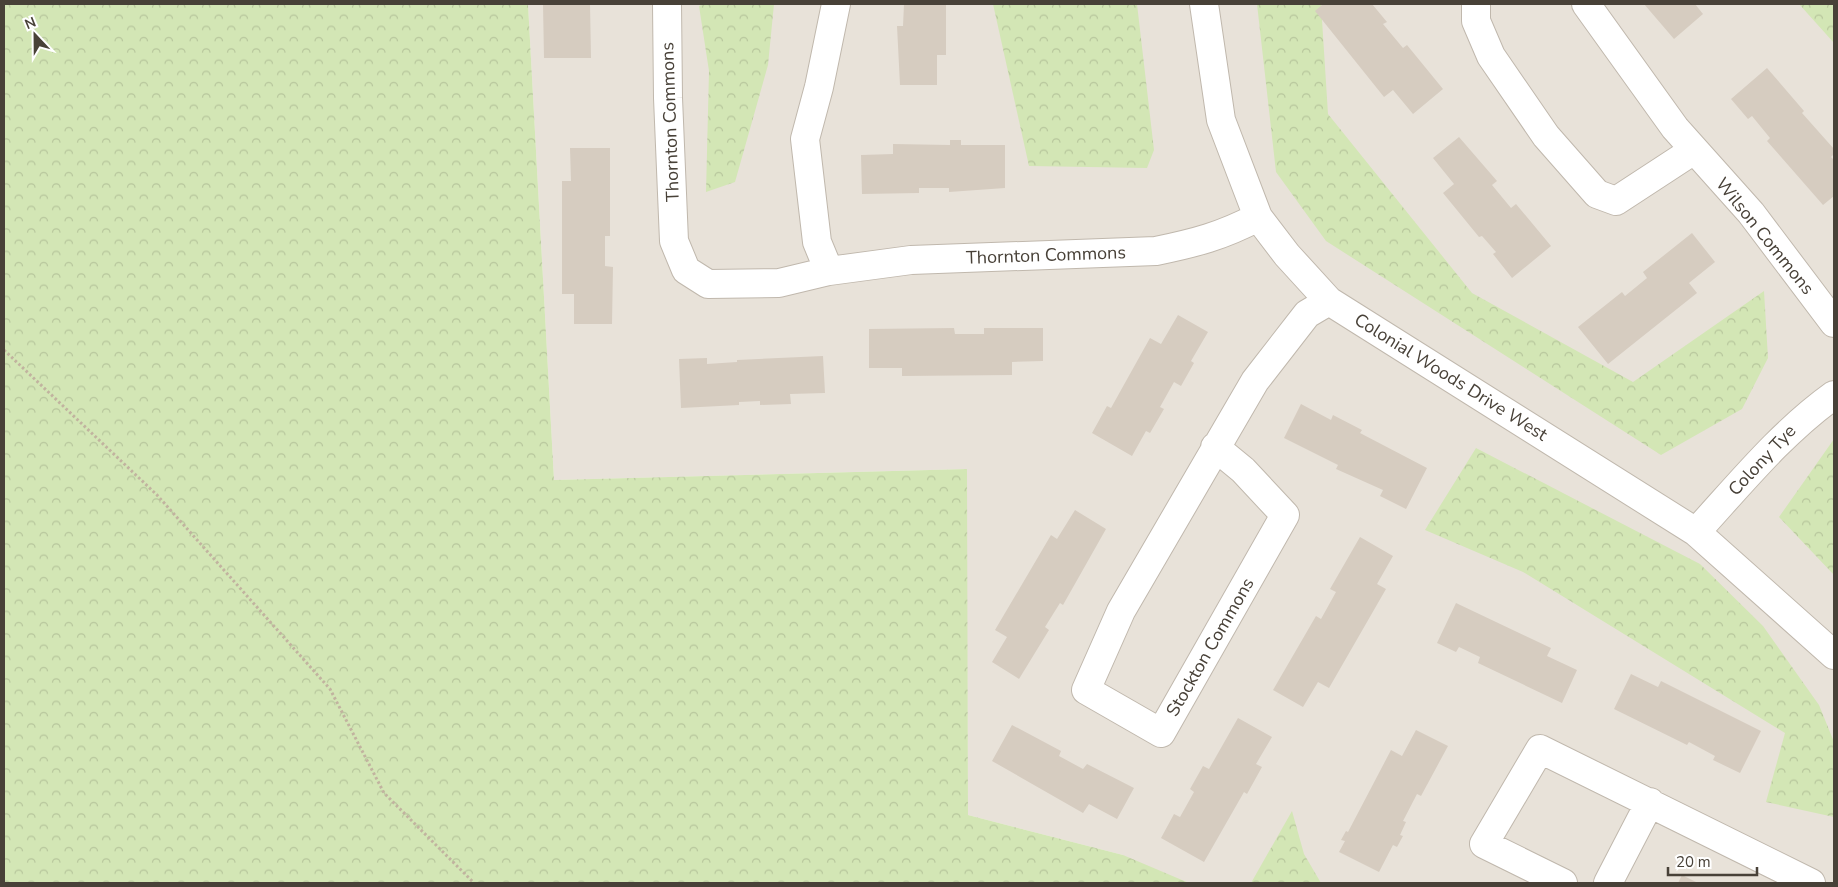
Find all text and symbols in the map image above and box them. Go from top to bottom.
north arrow [10,10,60,60]
text: N [22,13,39,34]
street label: Thornton Commons [655,42,685,202]
street label: Wilson Commons [1710,173,1820,299]
street label: Thornton Commons [966,240,1126,270]
street label: Colonial Woods Drive West [1350,308,1553,447]
street label: Colony Tye [1723,419,1801,501]
street label: Stockton Commons [1160,573,1260,721]
scale bar [1668,844,1757,876]
text: 20 m [1676,852,1711,872]

